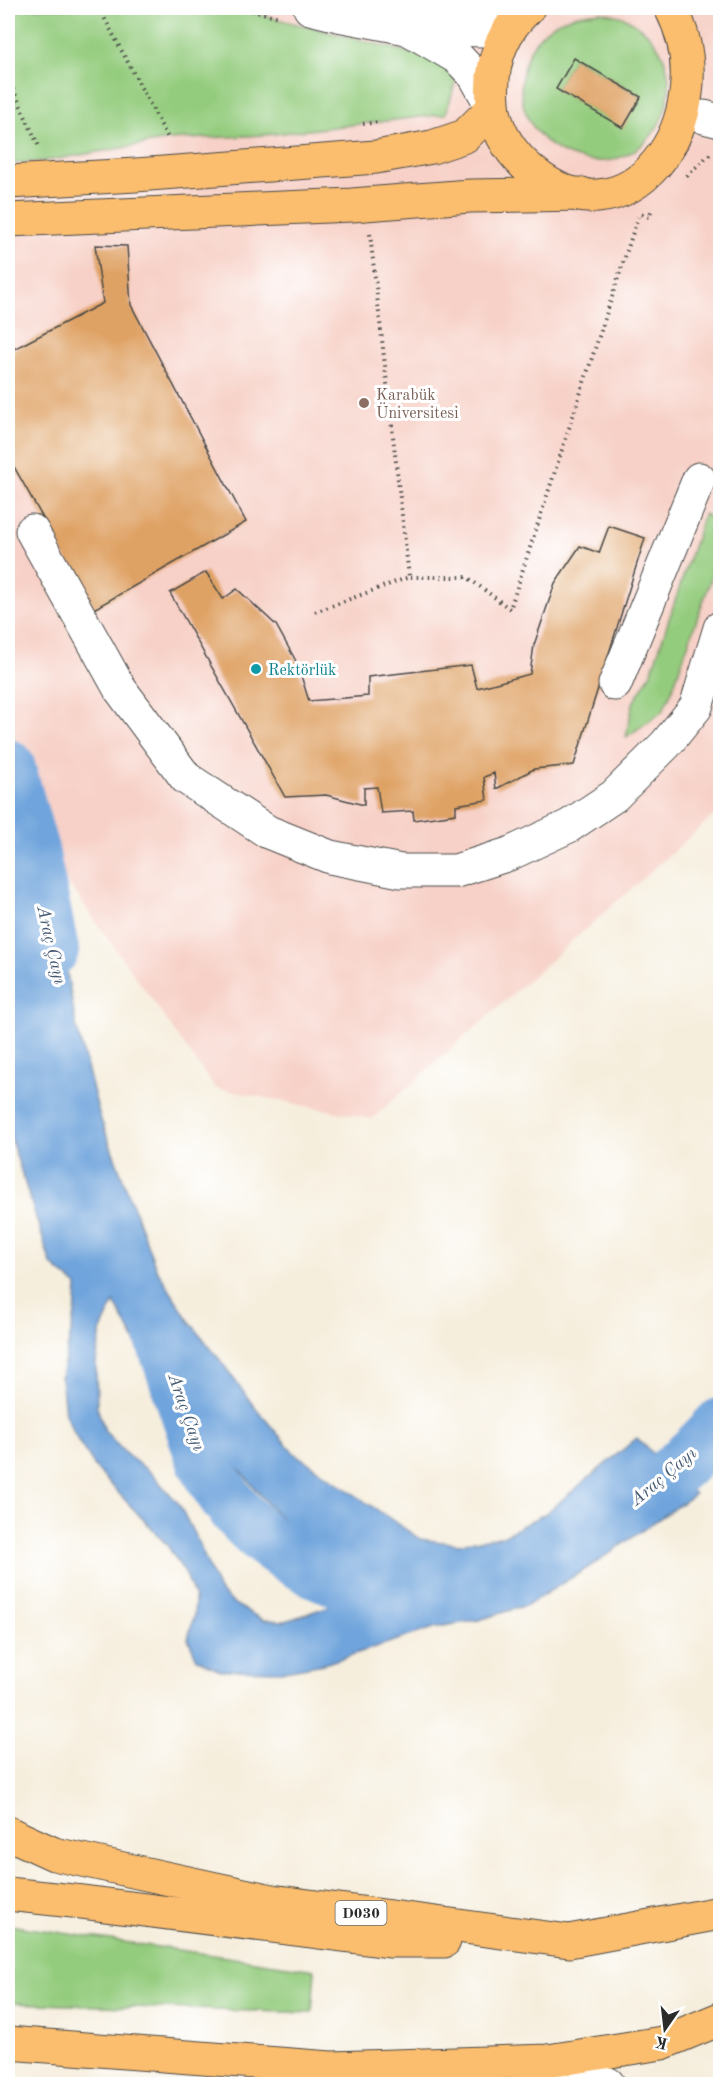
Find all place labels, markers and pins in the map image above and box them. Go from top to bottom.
place label: Karabük Üniversitesi [376,388,459,422]
marker: Karabük Üniversitesi [357,396,371,410]
marker: Rektörlük [249,662,263,676]
place label: Rektörlük [268,663,336,679]

